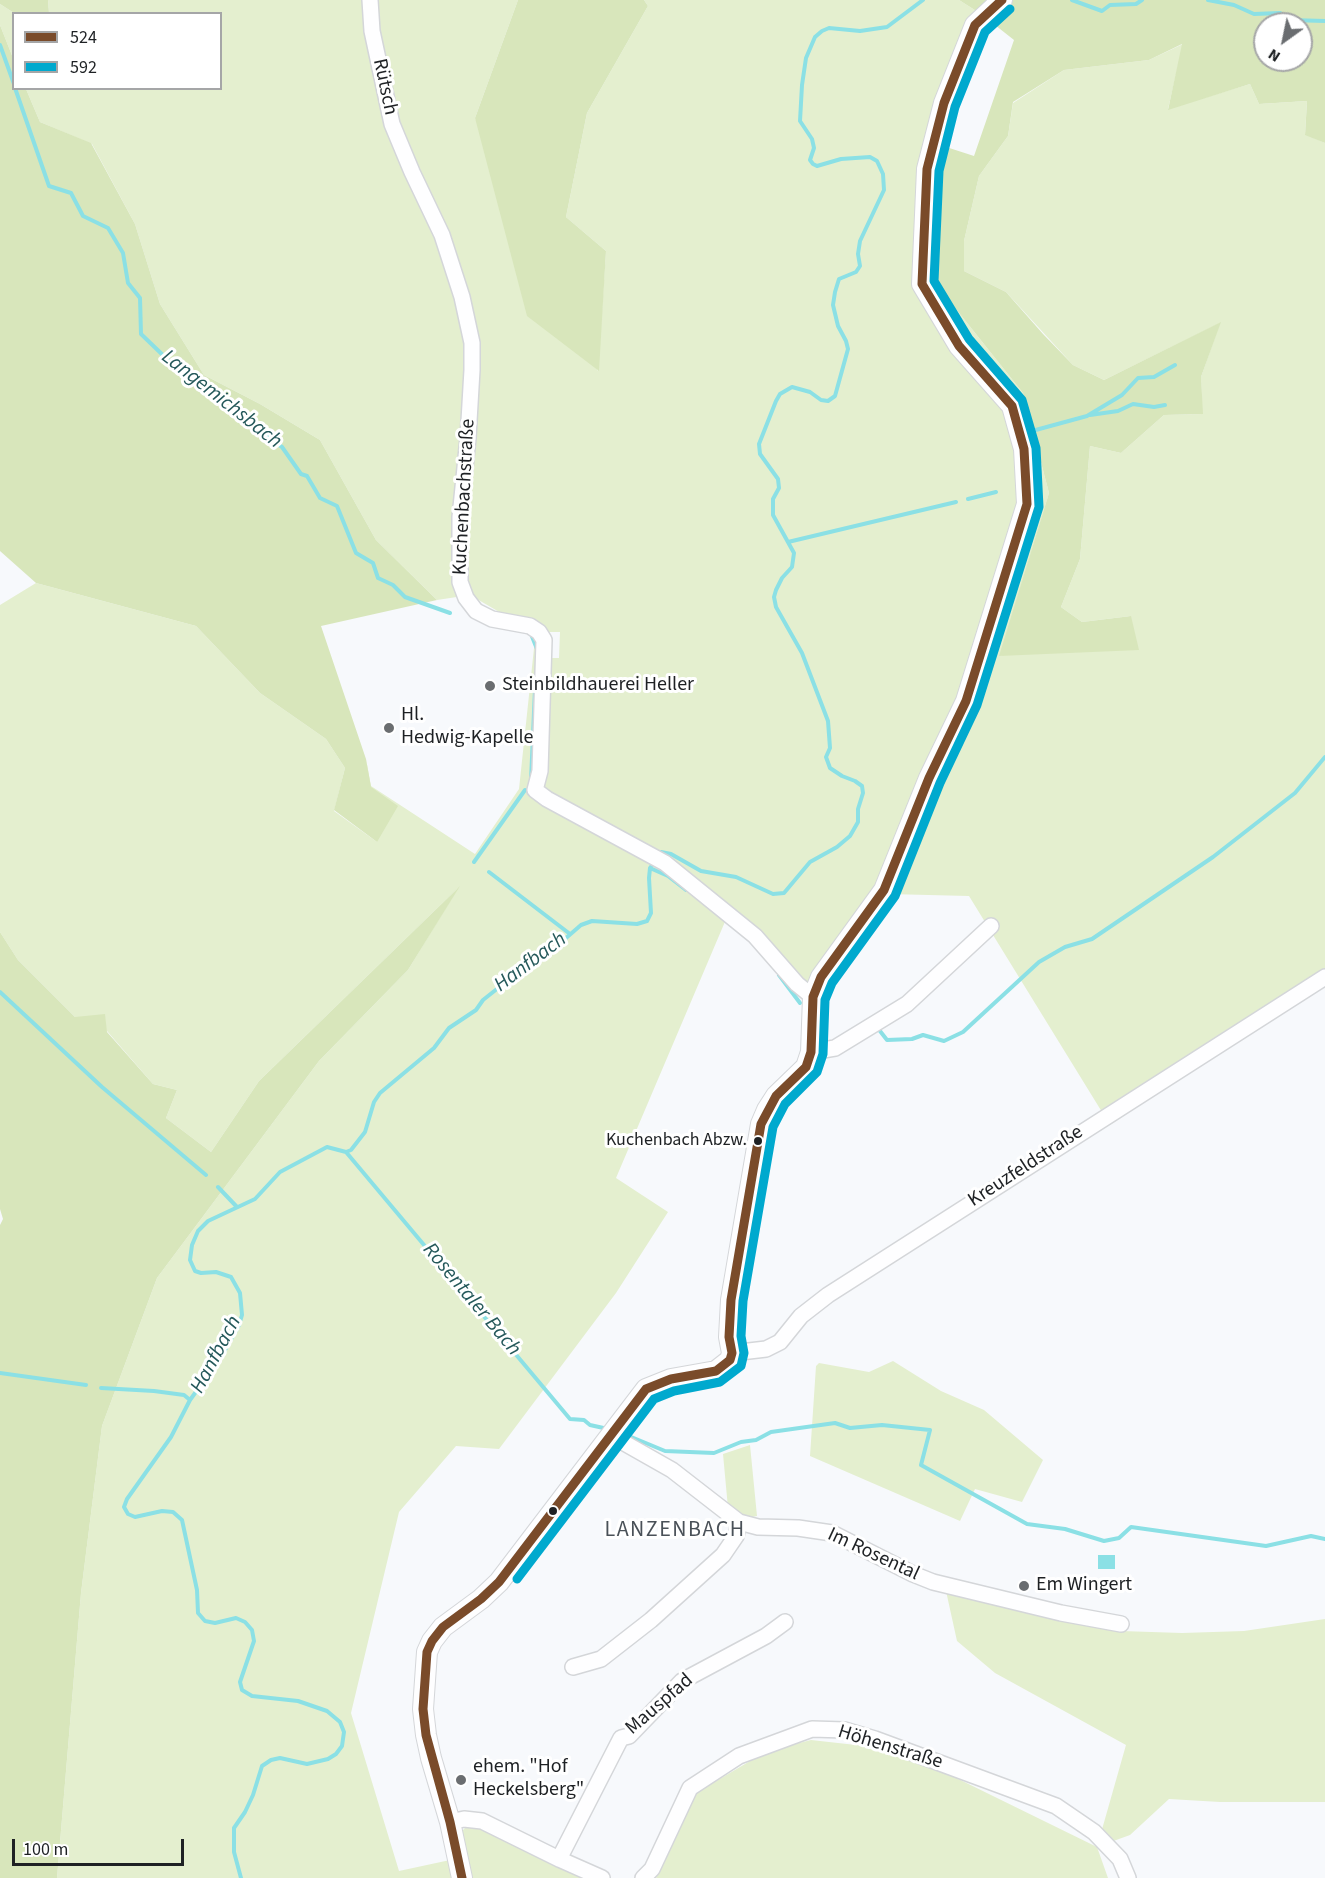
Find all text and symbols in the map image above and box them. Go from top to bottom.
legend [12,12,222,90]
north arrow [1253,12,1313,72]
text: 524 [70,25,97,50]
text: N [1264,43,1285,68]
text: 592 [70,55,97,80]
street label: Rütsch [366,57,402,117]
water label: Langemichsbach [156,345,286,455]
street label: Kuchenbachstraße [449,418,481,576]
place label: Steinbildhauerei Heller [502,674,694,698]
marker: Steinbildhauerei Heller [483,679,497,693]
place label: Hl. Hedwig-Kapelle [401,704,533,751]
marker: Hl. Hedwig-Kapelle [382,721,396,735]
water label: Hanfbach [490,928,572,998]
street label: Kreuzfeldstraße [964,1121,1088,1213]
place label: Kuchenbach Abzw. [606,1130,747,1152]
marker: Kuchenbach Abzw. [752,1135,764,1147]
water label: Rosentaler Bach [416,1238,526,1362]
water label: Hanfbach [186,1312,248,1398]
unlabelled marker [547,1505,559,1517]
district label: LANZENBACH [604,1518,746,1544]
street label: Im Rosental [823,1523,923,1587]
place label: Em Wingert [1036,1574,1132,1598]
marker: Em Wingert [1017,1579,1031,1593]
street label: Mauspfad [621,1669,699,1741]
street label: Höhenstraße [835,1721,945,1775]
place label: ehem. "Hof Heckelsberg" [473,1756,584,1803]
marker: ehem. "Hof Heckelsberg" [454,1773,468,1787]
scale bar [15,1827,188,1865]
text: 100 m [23,1837,68,1862]

